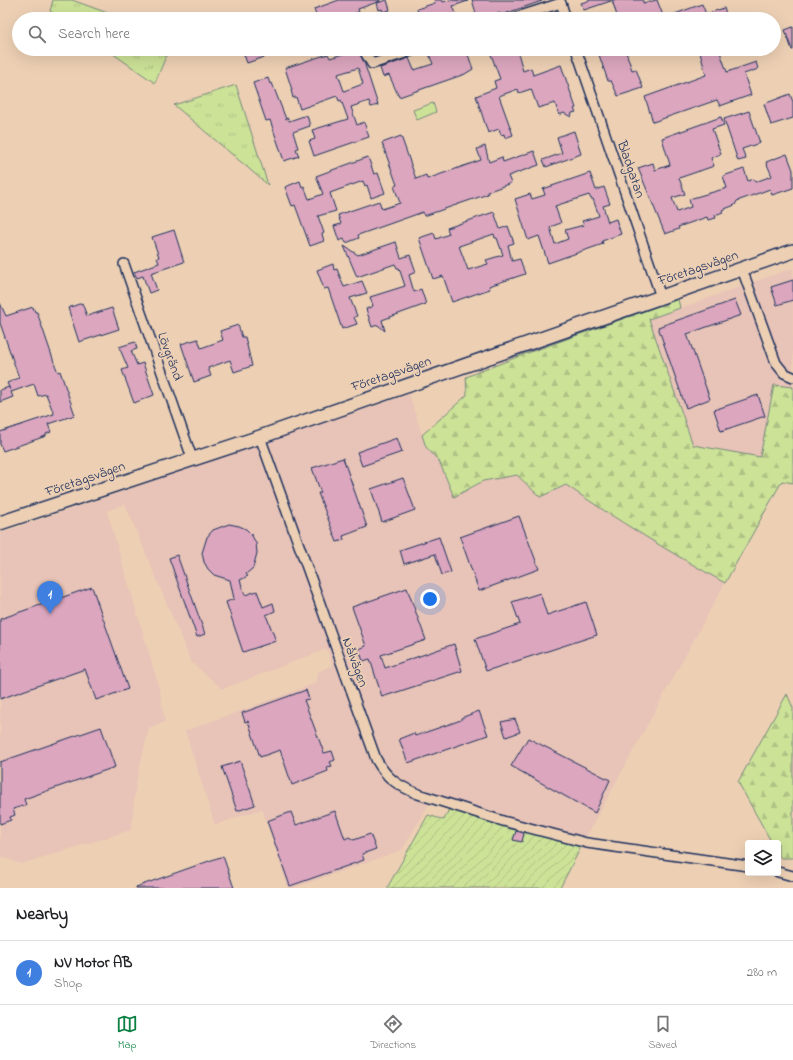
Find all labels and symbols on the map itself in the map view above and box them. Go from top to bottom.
street label: Bladgatan [610,137,650,201]
street label: Företagsvägen [655,245,742,293]
street label: Lövgränd [150,329,188,384]
street label: Företagsvägen [348,351,435,399]
street label: Företagsvägen [42,456,129,504]
pin: 1 [37,581,63,614]
your location [420,589,440,609]
street label: Nålvägen [335,635,373,691]

